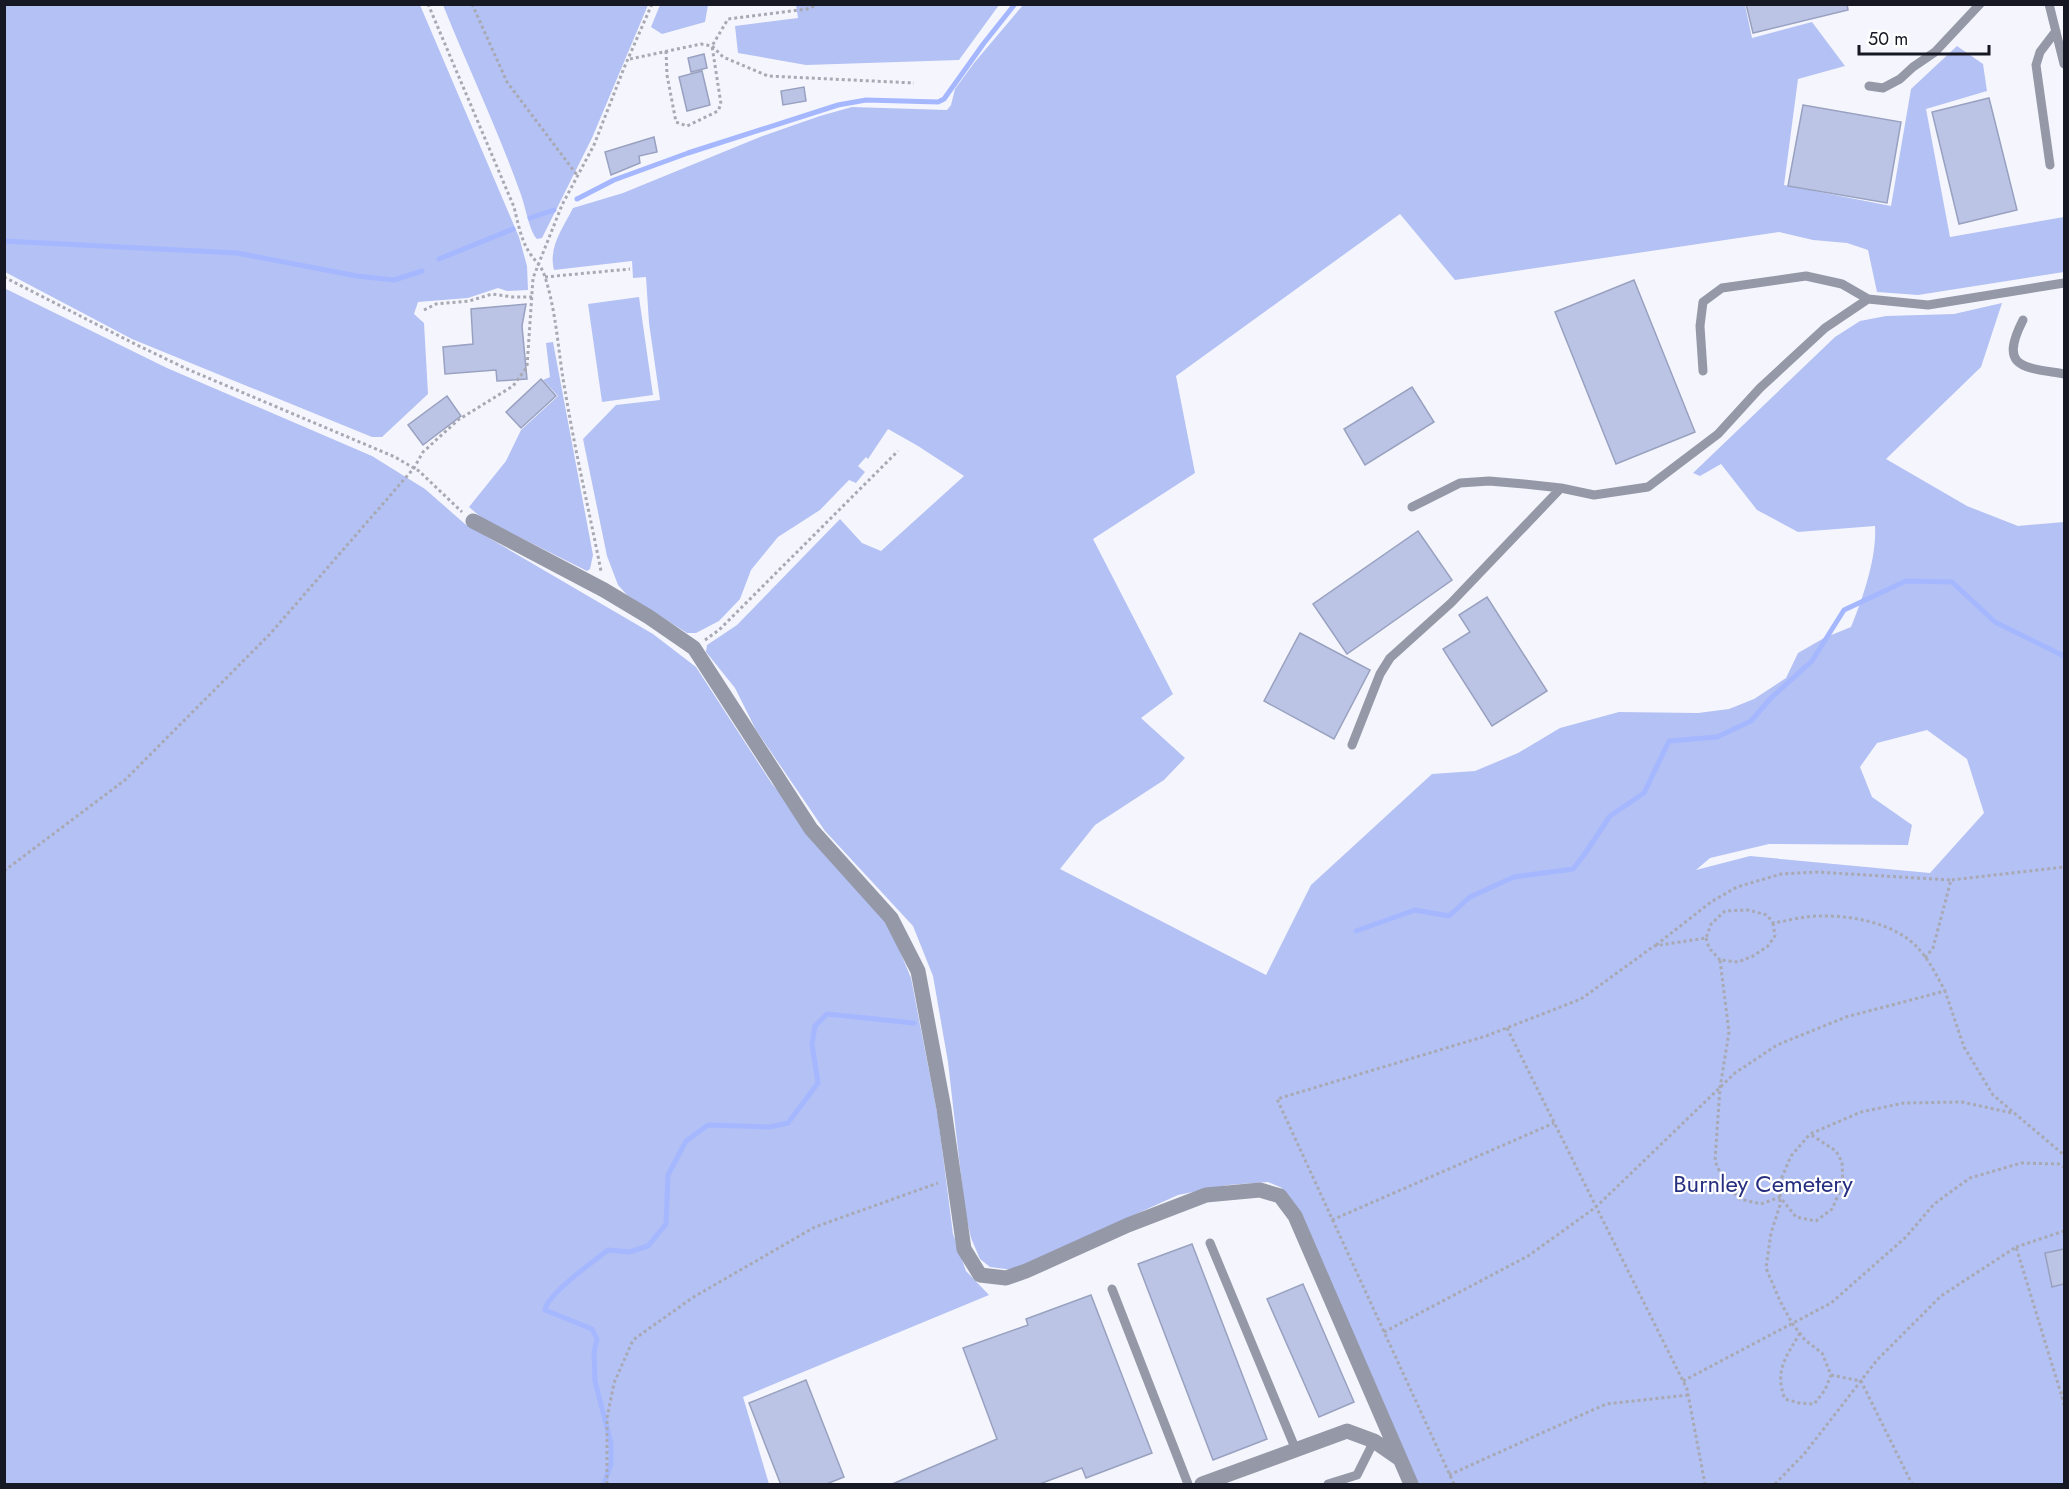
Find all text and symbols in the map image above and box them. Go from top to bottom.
scale bar [1859,18,1990,56]
text: 50 m [1868,26,1908,52]
park label: Burnley Cemetery [1673,1166,1853,1201]

